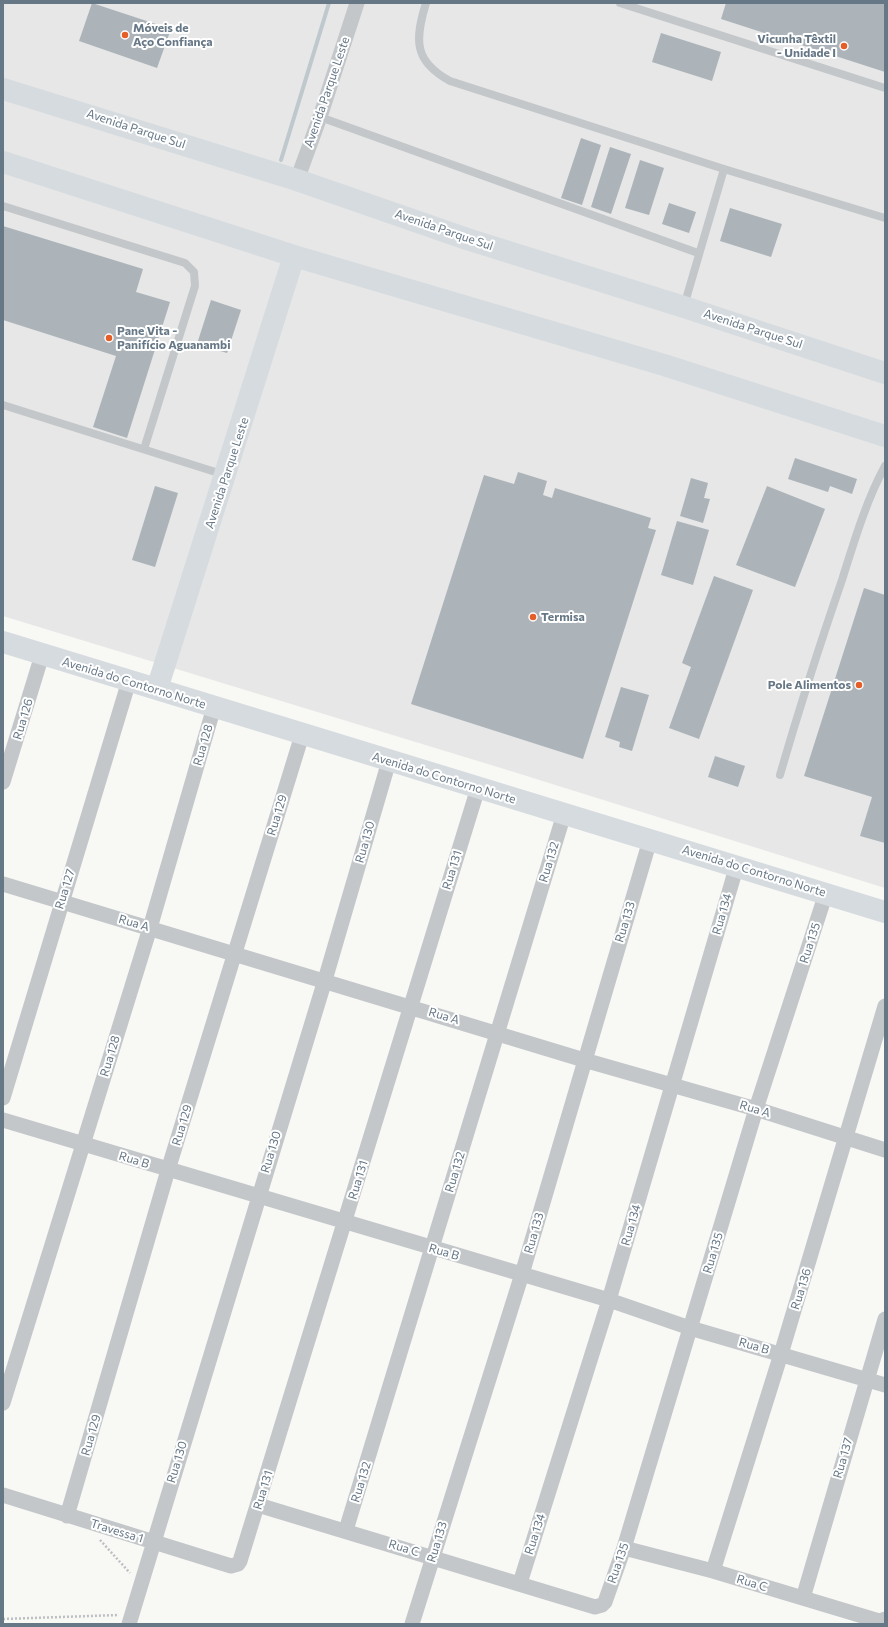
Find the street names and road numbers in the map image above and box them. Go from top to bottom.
street label: Avenida Parque Leste [301,35,353,149]
street label: Avenida Parque Sul [85,106,187,152]
street label: Avenida Parque Sul [393,206,495,254]
street label: Avenida Parque Sul [702,306,804,352]
street label: Avenida Parque Leste [202,416,252,530]
street label: Avenida do Contorno Norte [60,654,208,712]
street label: Rua 126 [10,697,36,741]
street label: Rua 128 [190,723,216,767]
street label: Avenida do Contorno Norte [370,749,518,807]
street label: Rua 129 [264,793,290,837]
street label: Rua 130 [352,819,378,865]
street label: Rua 132 [536,840,562,884]
street label: Avenida do Contorno Norte [680,842,828,900]
street label: Rua 131 [439,849,465,891]
street label: Rua 127 [52,867,78,911]
street label: Rua 134 [709,892,735,936]
street label: Rua 133 [612,900,638,944]
street label: Rua A [117,912,151,934]
street label: Rua 135 [797,921,823,965]
street label: Rua A [427,1005,461,1027]
street label: Rua 128 [97,1034,123,1078]
street label: Rua A [738,1098,772,1120]
street label: Rua 129 [169,1103,195,1147]
street label: Rua 130 [258,1129,284,1175]
street label: Rua B [117,1149,151,1171]
street label: Rua 132 [442,1150,468,1194]
street label: Rua 131 [345,1159,371,1201]
street label: Rua 134 [618,1203,644,1247]
street label: Rua 133 [521,1211,547,1255]
street label: Rua 135 [700,1231,726,1275]
street label: Rua B [427,1241,461,1263]
street label: Rua 136 [788,1267,814,1311]
street label: Rua B [737,1335,771,1357]
street label: Rua 129 [78,1413,104,1457]
street label: Rua 137 [830,1436,856,1480]
street label: Rua 130 [164,1439,190,1485]
street label: Rua 132 [348,1460,374,1504]
street label: Rua 131 [250,1469,276,1511]
street label: Rua 134 [522,1512,548,1556]
street label: Travessa 1 [89,1516,145,1546]
street label: Rua 133 [424,1520,450,1564]
street label: Rua C [387,1537,421,1559]
street label: Rua 135 [604,1541,632,1585]
street label: Rua C [735,1572,769,1594]

